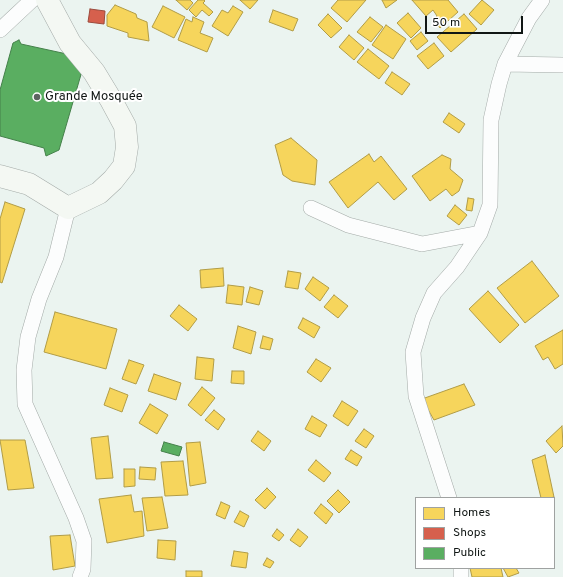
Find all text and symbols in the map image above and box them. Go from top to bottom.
scale bar [427,8,525,34]
text: 50 m [432,15,460,31]
place label: Grande Mosquée [45,89,143,105]
marker: Grande Mosquée [32,92,42,102]
legend [415,497,555,569]
text: Homes [453,505,490,521]
text: Shops [453,525,486,541]
text: Public [453,545,486,561]

